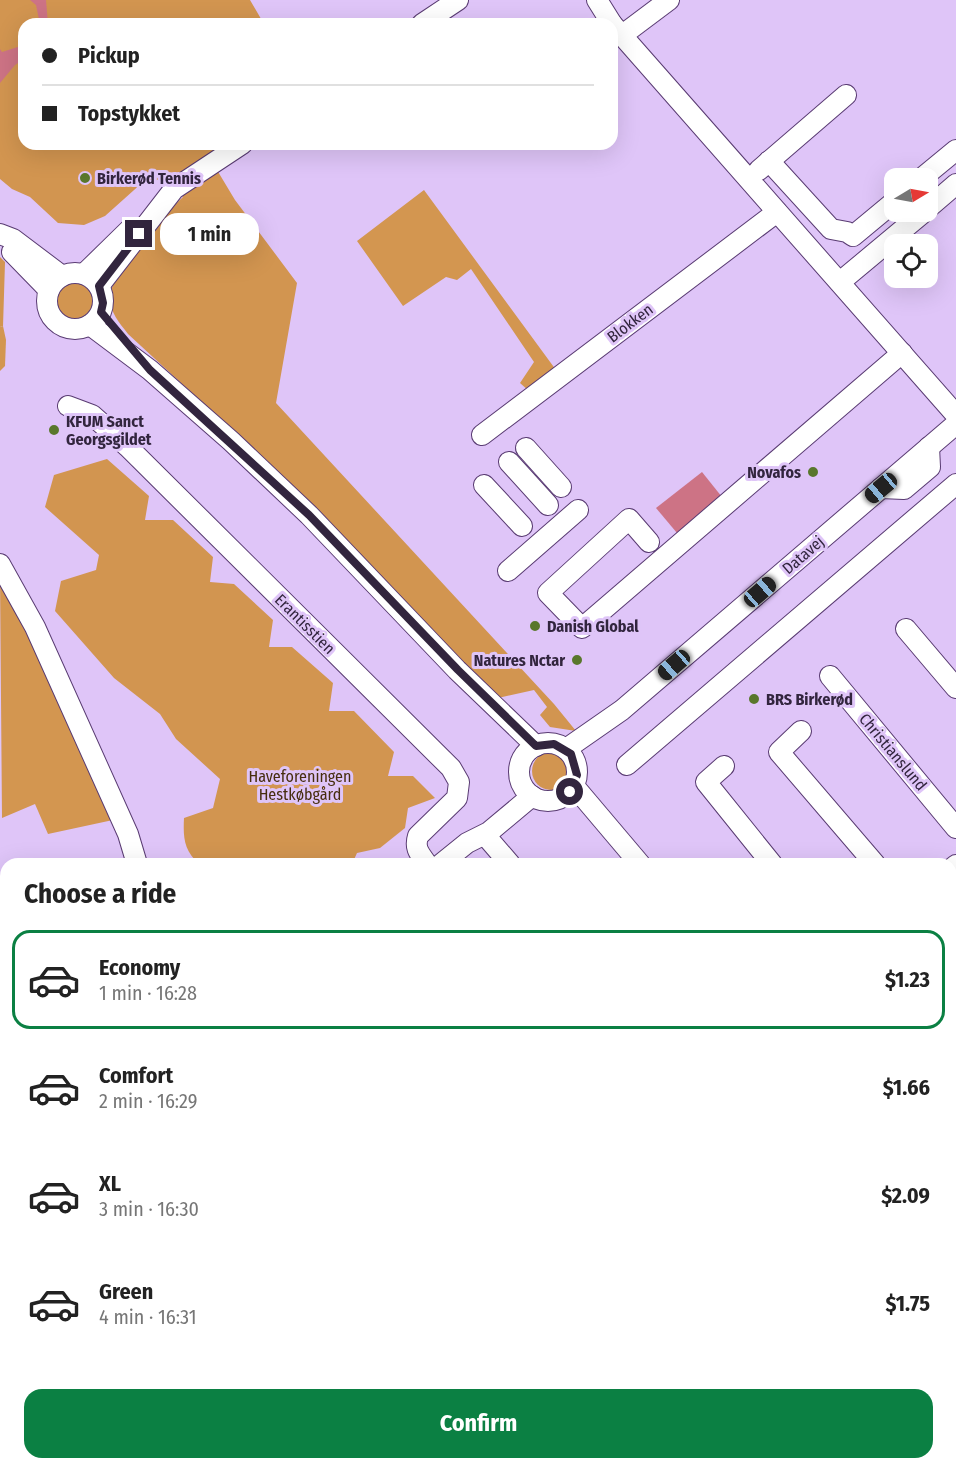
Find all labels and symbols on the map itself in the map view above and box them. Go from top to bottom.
north arrow [884,168,938,222]
place label: Birkerød Tennis [97,169,201,188]
marker: Birkerød Tennis [78,171,92,185]
callout: 1 min [160,213,259,255]
route end [125,220,152,247]
street label: Blokken [603,300,657,346]
place label: KFUM Sanct Georgsgildet [66,412,152,449]
marker: KFUM Sanct Georgsgildet [47,423,61,437]
place label: Novafos [747,463,801,482]
marker: Novafos [806,465,820,479]
car [861,470,901,506]
street label: Datavej [778,532,828,578]
car [741,573,779,611]
street label: Erantisstien [271,590,339,658]
place label: Danish Global [547,617,639,636]
marker: Danish Global [528,619,542,633]
car [655,646,693,684]
place label: Natures Nctar [474,651,565,670]
marker: Natures Nctar [570,653,584,667]
place label: BRS Birkerød [766,690,853,709]
marker: BRS Birkerød [747,692,761,706]
street label: Christianslund [855,710,931,794]
park label: Haveforeningen Hestkøbgård [249,767,351,804]
route start [556,778,583,805]

